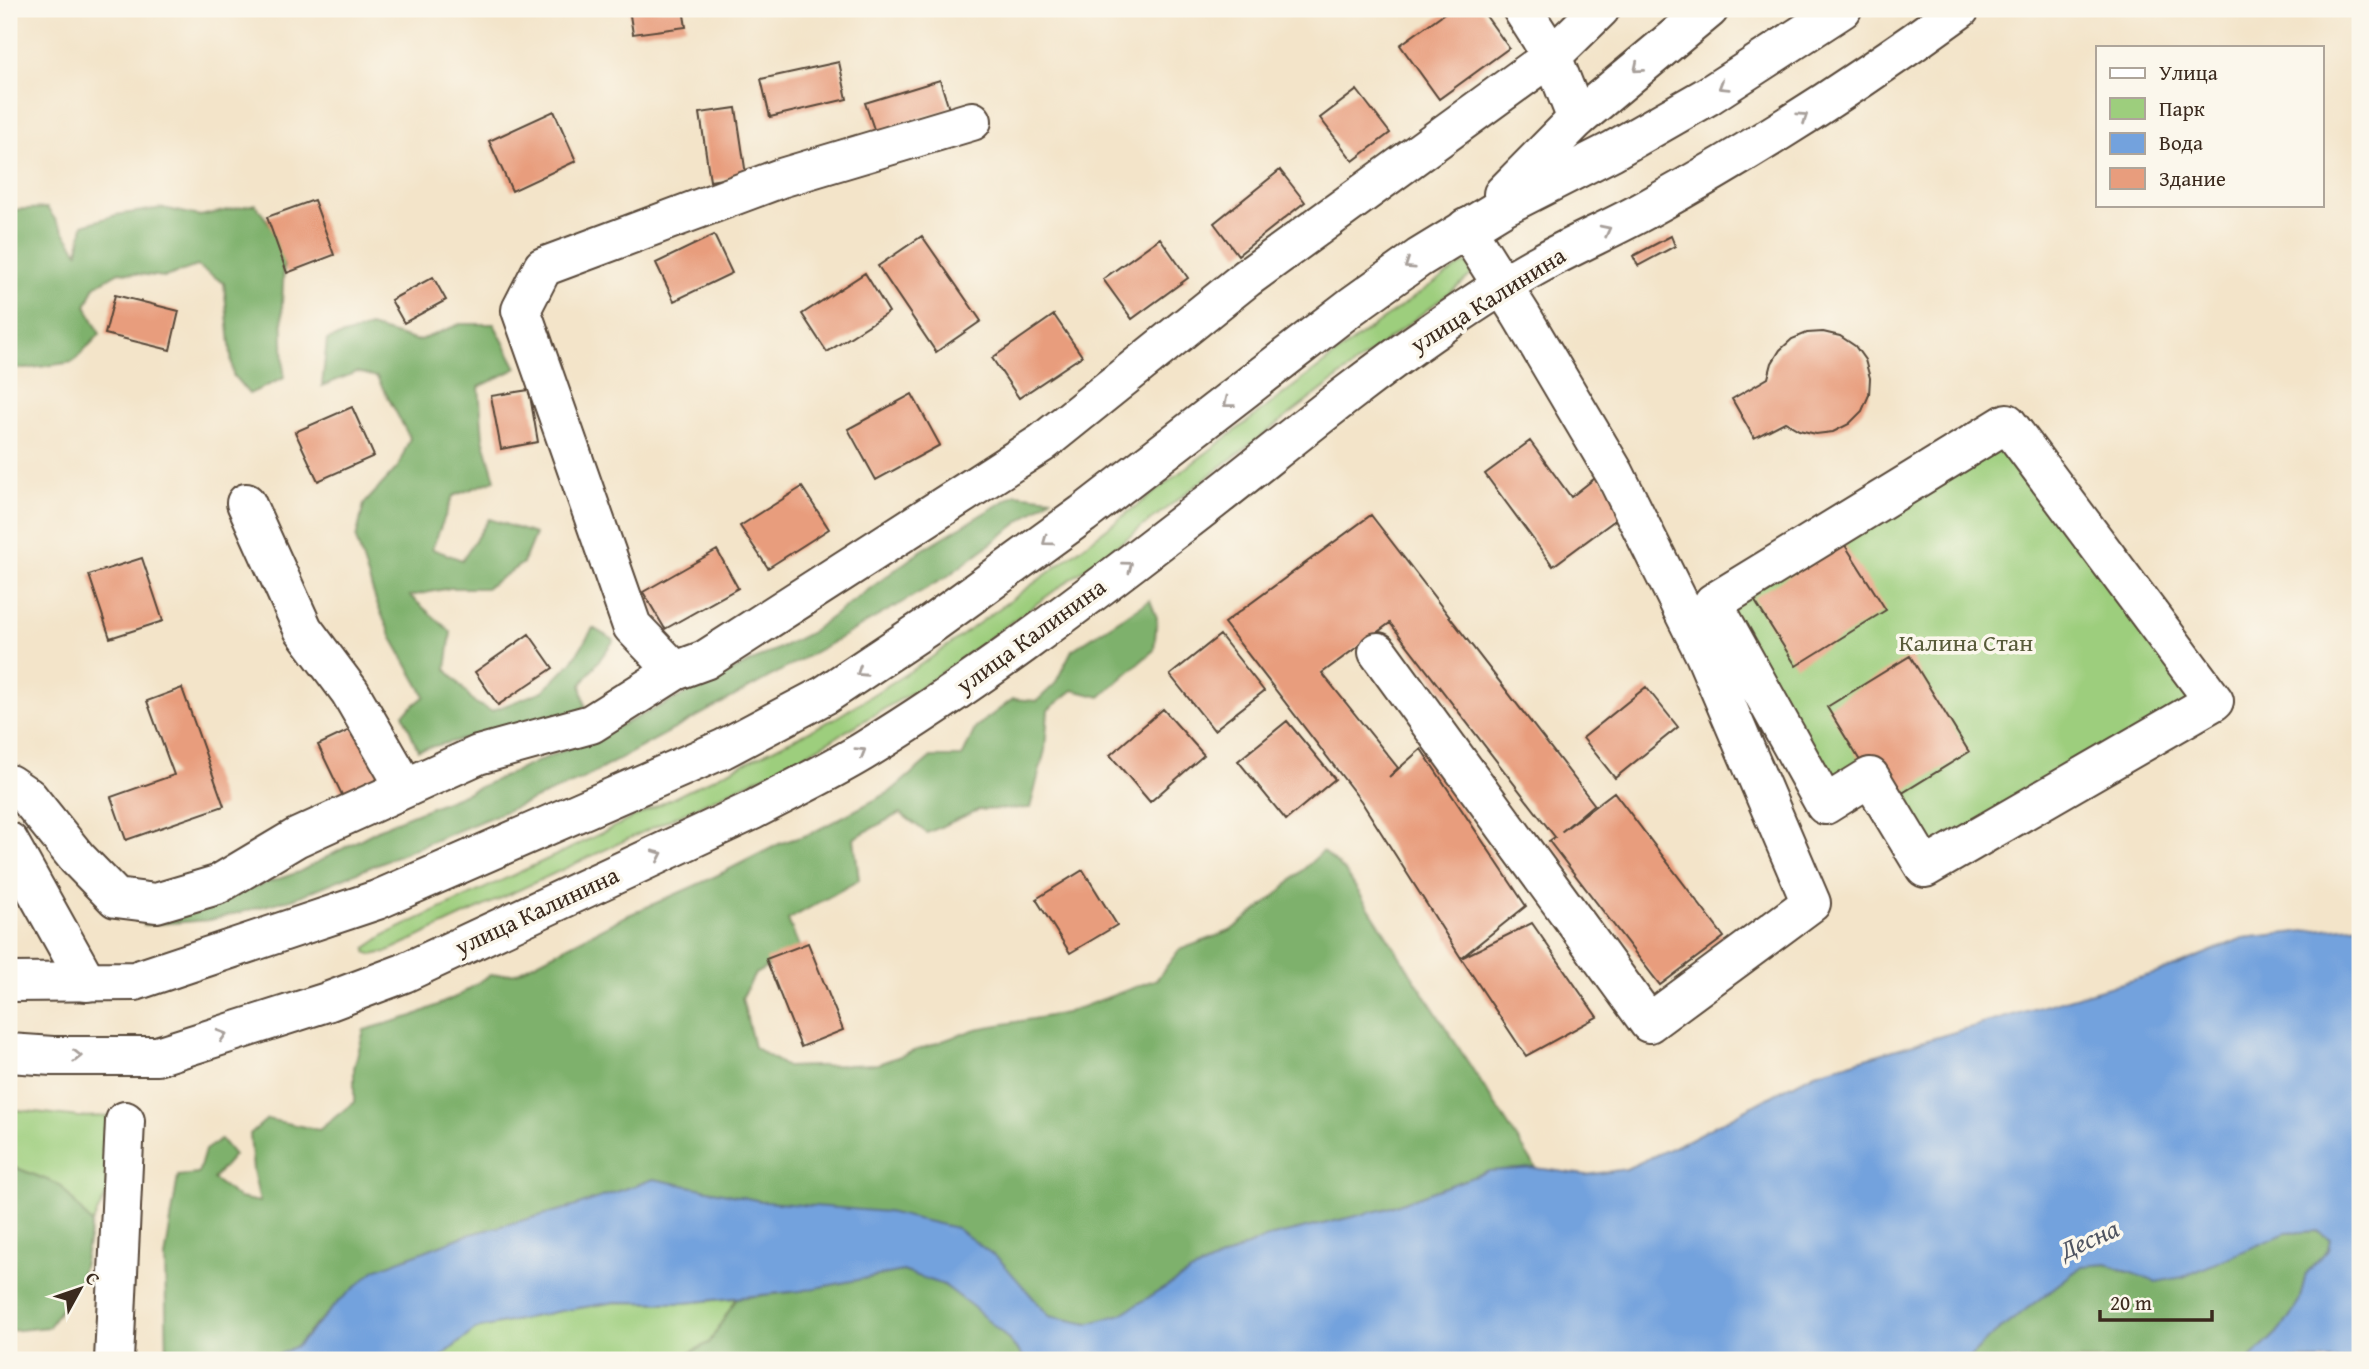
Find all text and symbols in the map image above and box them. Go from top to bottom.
legend [2096,46,2324,206]
text: Улица [2159,57,2218,88]
one-way arrow [1634,60,1647,72]
one-way arrow [1718,78,1731,91]
text: Парк [2159,93,2205,124]
one-way arrow [1795,112,1808,125]
text: Вода [2159,127,2203,158]
text: Здание [2159,163,2226,194]
one-way arrow [1599,224,1611,238]
street label: улица Калинина [1402,237,1573,362]
one-way arrow [1404,257,1417,269]
one-way arrow [1223,394,1235,407]
one-way arrow [1042,533,1055,545]
one-way arrow [1120,562,1132,574]
street label: улица Калинина [948,569,1113,702]
park label: Калина Стан [1899,625,2033,660]
one-way arrow [856,663,869,676]
one-way arrow [853,747,866,760]
one-way arrow [651,849,663,863]
street label: улица Калинина [448,857,625,964]
one-way arrow [216,1029,228,1044]
one-way arrow [72,1048,83,1064]
water label: Десна [2051,1208,2125,1270]
north arrow [46,1254,116,1324]
text: С [79,1265,107,1291]
scale bar [2100,1278,2212,1322]
text: 20 m [2110,1287,2152,1318]

